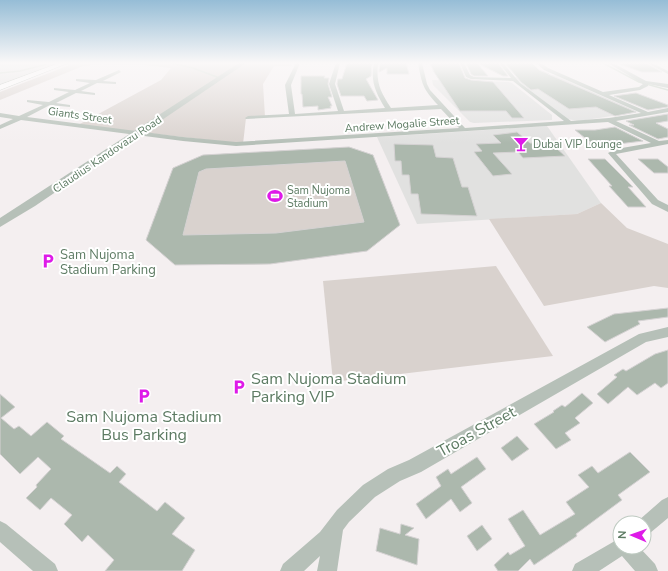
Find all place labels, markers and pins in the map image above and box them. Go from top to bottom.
bar icon: Dubai VIP Lounge [512,135,530,153]
place label: Dubai VIP Lounge [533,137,622,152]
place label: Sam Nujoma Stadium [287,183,350,211]
sports icon: Sam Nujoma Stadium [266,187,284,205]
place label: Sam Nujoma Stadium Parking [60,246,156,279]
parking icon: Sam Nujoma Stadium Parking [39,252,57,270]
place label: Sam Nujoma Stadium Parking VIP [251,368,407,408]
parking icon: Sam Nujoma Stadium Parking VIP [230,378,248,396]
parking icon: Sam Nujoma Stadium Bus Parking [135,387,153,405]
place label: Sam Nujoma Stadium Bus Parking [66,406,222,446]

